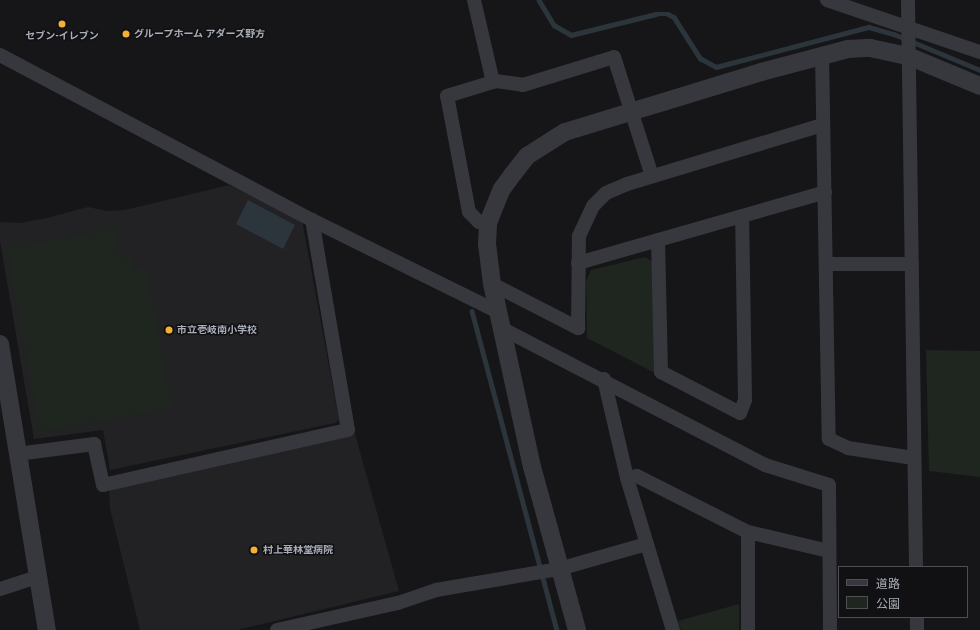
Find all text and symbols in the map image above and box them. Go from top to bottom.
marker: セブン-イレブン [57,19,67,29]
place label: グループホーム アダーズ野方 [134,28,266,40]
marker: グループホーム アダーズ野方 [121,29,131,39]
place label: セブン-イレブン [25,30,99,42]
place label: 市立壱岐南小学校 [177,324,257,336]
marker: 市立壱岐南小学校 [164,325,174,335]
marker: 村上華林堂病院 [248,544,260,556]
place label: 村上華林堂病院 [263,544,333,556]
legend [838,566,968,618]
text: 道路 [876,577,900,591]
text: 公園 [876,597,900,611]

